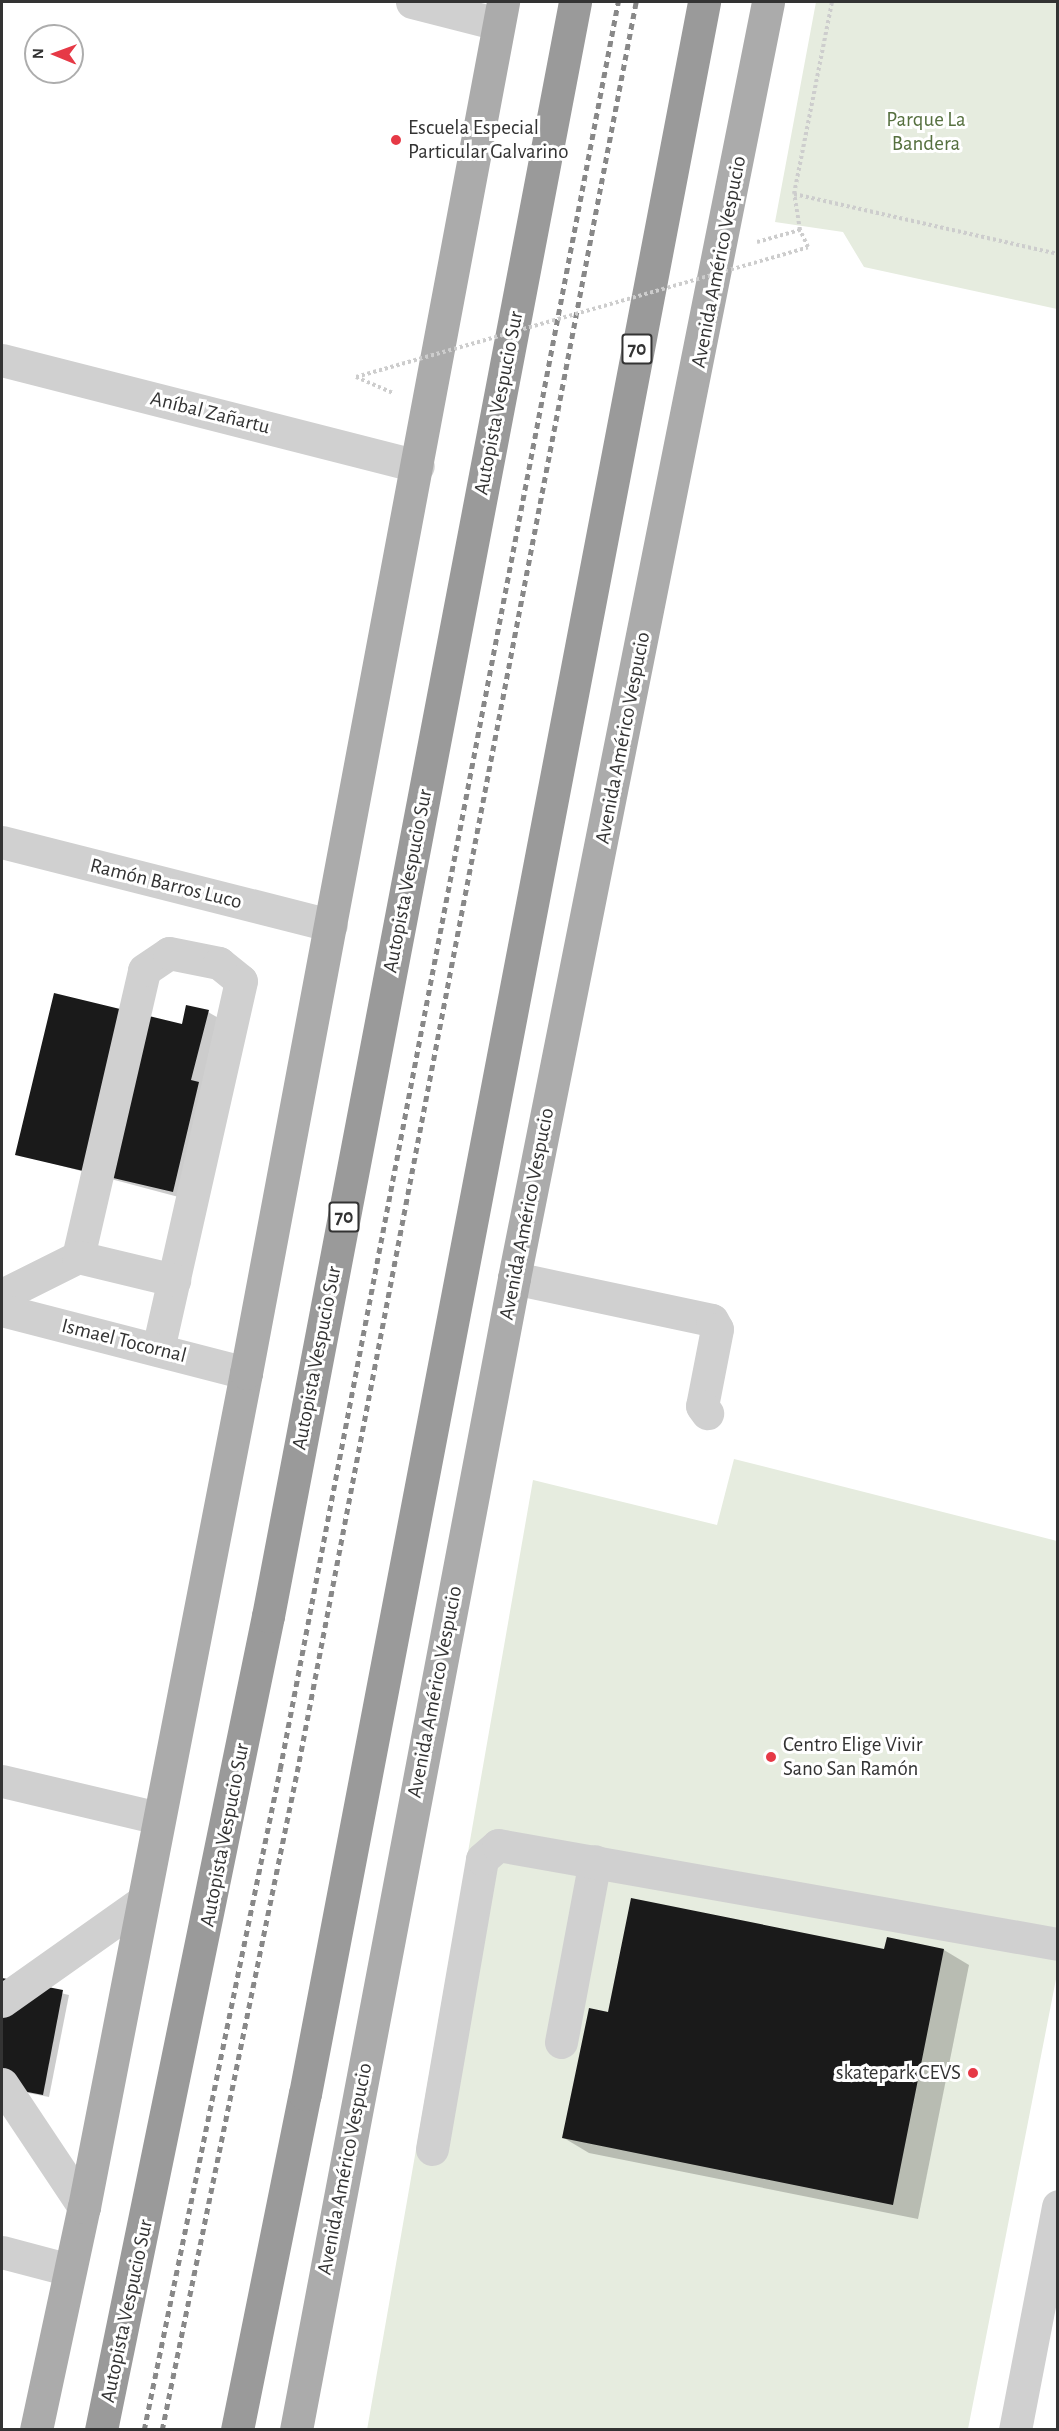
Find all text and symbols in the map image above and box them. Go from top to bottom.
north arrow [24,24,84,84]
text: N [30,48,46,59]
park label: Parque La Bandera [886,107,966,157]
place label: Escuela Especial Particular Galvarino [408,115,568,165]
marker: Escuela Especial Particular Galvarino [389,133,403,147]
street label: Avenida Américo Vespucio [686,154,752,370]
street label: Autopista Vespucio Sur [469,309,529,497]
road number: 70 [620,332,654,366]
street label: Aníbal Zañartu [148,386,272,440]
street label: Avenida Américo Vespucio [590,630,656,846]
street label: Autopista Vespucio Sur [378,787,438,975]
street label: Ramón Barros Luco [87,853,245,915]
street label: Avenida Américo Vespucio [494,1106,560,1322]
road number: 70 [328,1200,360,1234]
street label: Autopista Vespucio Sur [287,1264,347,1452]
street label: Ismael Tocornal [59,1313,189,1369]
street label: Avenida Américo Vespucio [402,1584,468,1800]
place label: Centro Elige Vivir Sano San Ramón [783,1732,923,1782]
street label: Autopista Vespucio Sur [195,1741,255,1929]
marker: Centro Elige Vivir Sano San Ramón [764,1750,778,1764]
place label: skatepark CEVS [836,2060,961,2086]
street label: Avenida Américo Vespucio [312,2061,378,2277]
marker: skatepark CEVS [966,2066,980,2080]
street label: Autopista Vespucio Sur [95,2217,159,2405]

